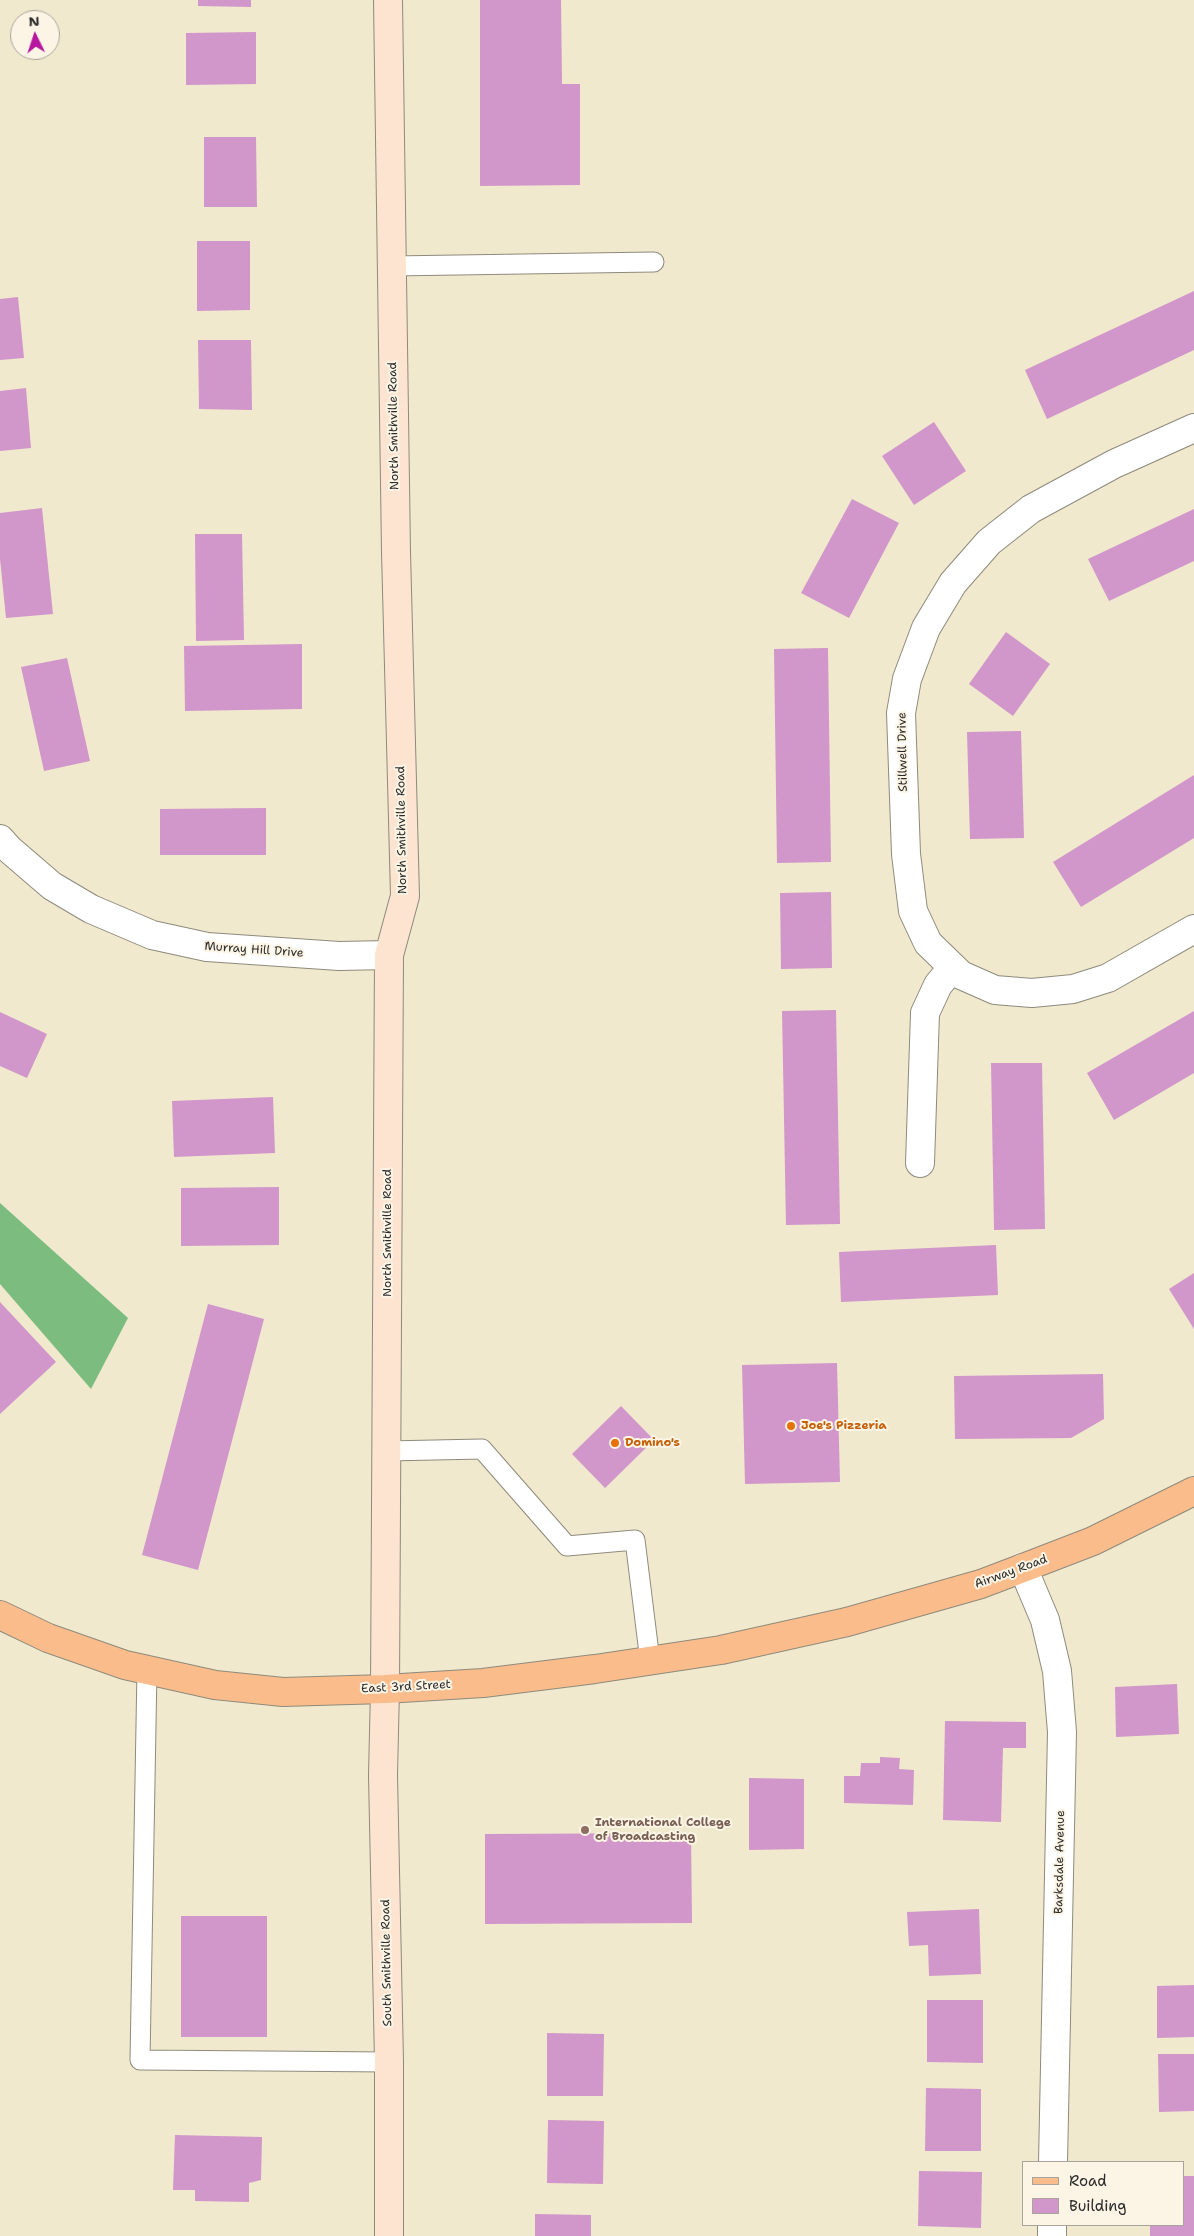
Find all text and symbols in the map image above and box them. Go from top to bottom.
north arrow [10,10,60,60]
text: N [28,12,40,30]
street label: North Smithville Road [386,362,402,490]
street label: Stillwell Drive [895,712,911,792]
street label: North Smithville Road [394,766,410,894]
street label: Murray Hill Drive [204,939,304,961]
street label: North Smithville Road [381,1169,395,1297]
place label: Joe's Pizzeria [801,1419,887,1433]
marker: Joe's Pizzeria [785,1420,797,1432]
place label: Domino's [625,1436,680,1450]
marker: Domino's [609,1437,621,1449]
street label: Airway Road [973,1552,1049,1592]
street label: East 3rd Street [361,1677,451,1697]
street label: Barksdale Avenue [1052,1810,1068,1914]
place label: International College of Broadcasting [595,1816,731,1844]
marker: International College of Broadcasting [579,1824,591,1836]
street label: South Smithville Road [379,1899,395,2027]
legend [1022,2161,1184,2226]
text: Road [1069,2171,1107,2191]
text: Building [1069,2196,1126,2216]

